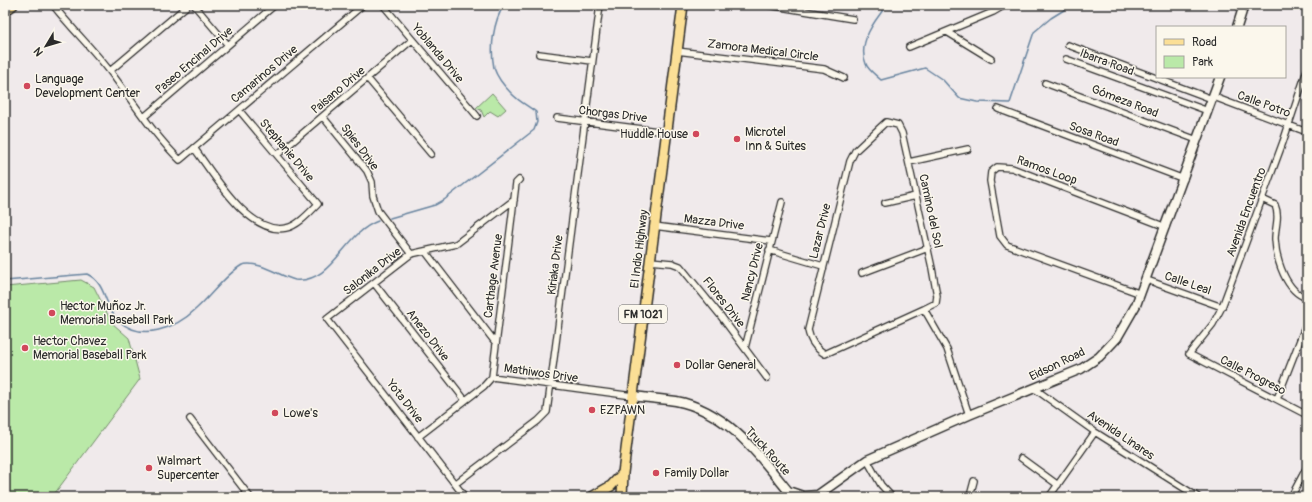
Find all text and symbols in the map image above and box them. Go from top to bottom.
street label: Yoblanda Drive [408,20,467,86]
street label: Paseo Encinal Drive [152,24,236,97]
north arrow [26,26,66,66]
legend [1156,26,1286,78]
text: Road [1192,35,1217,50]
street label: Zamora Medical Circle [707,36,819,65]
street label: Camarinos Drive [228,42,301,107]
text: N [31,44,46,59]
street label: Ibarra Road [1078,46,1136,79]
text: Park [1192,55,1213,70]
street label: Paisano Drive [308,63,369,117]
place label: Language Development Center [35,72,141,101]
marker: Language Development Center [22,81,32,91]
street label: Gómeza Road [1089,82,1160,121]
street label: Calle Potro [1235,88,1293,121]
street label: Chorgas Drive [578,103,648,126]
street label: Stephanie Drive [256,116,317,185]
street label: Sosa Road [1067,119,1121,150]
street label: Spies Drive [337,121,382,174]
place label: Microtel Inn & Suites [745,125,807,154]
place label: Huddle House [620,127,688,142]
marker: Huddle House [691,129,701,139]
marker: Microtel Inn & Suites [732,134,742,144]
street label: Ramos Loop [1015,153,1079,188]
street label: Avenida Encuentro [1223,165,1270,259]
street label: Camino del Sol [915,173,946,250]
street label: Lazar Drive [806,202,835,260]
street label: El Indio Highway [627,209,652,289]
street label: Mazza Drive [683,211,745,234]
street label: Carthage Avenue [481,233,506,319]
street label: Kiriaka Drive [544,234,567,296]
street label: Nancy Drive [738,241,767,303]
street label: Salonika Drive [340,244,404,299]
street label: Calle Leal [1163,269,1213,298]
street label: Flores Drive [699,274,748,331]
place label: Hector Muñoz Jr. Memorial Baseball Park [60,299,173,328]
road number: FM 1021 [619,305,667,323]
street label: Anezo Drive [403,306,452,364]
marker: Hector Muñoz Jr. Memorial Baseball Park [47,308,57,318]
place label: Hector Chavez Memorial Baseball Park [33,334,146,363]
marker: Hector Chavez Memorial Baseball Park [20,343,30,353]
street label: Eidson Road [1027,344,1088,384]
street label: Calle Progreso [1217,352,1289,399]
place label: Dollar General [685,358,756,373]
marker: Dollar General [672,360,682,370]
street label: Mathiwos Drive [503,361,579,386]
street label: Yota Drive [382,376,426,426]
place label: EZPAWN [600,403,645,418]
marker: EZPAWN [587,405,597,415]
place label: Lowe's [283,406,318,421]
street label: Avenida Linares [1084,407,1158,464]
marker: Lowe's [270,408,280,418]
street label: Truck Route [742,424,793,479]
place label: Walmart Supercenter [157,454,220,483]
marker: Walmart Supercenter [144,463,154,473]
place label: Family Dollar [664,466,730,481]
marker: Family Dollar [651,468,661,478]

